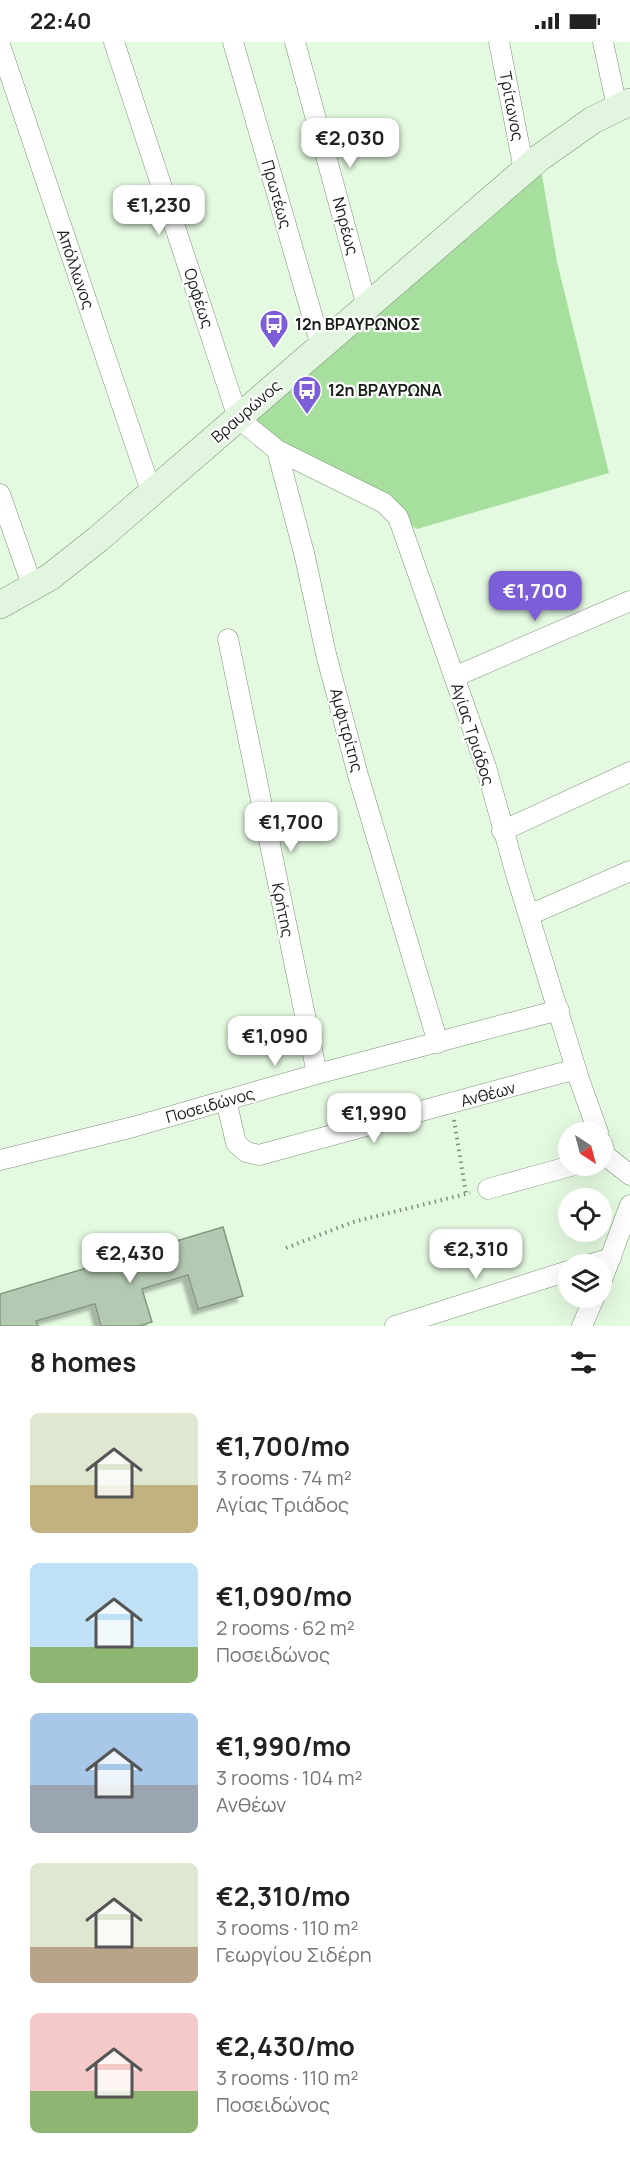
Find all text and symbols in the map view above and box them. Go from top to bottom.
text: 22:40 [30,6,92,36]
street label: Τρίτωνος [494,69,530,143]
pin: €2,030 [301,118,399,169]
text: €2,030 [315,124,385,151]
street label: Πρωτέως [257,157,297,231]
pin: €1,230 [110,185,208,236]
text: €1,230 [127,191,191,218]
street label: Νηρέως [328,195,364,258]
street label: Απόλλωνος [52,226,100,312]
street label: Ορφέως [179,265,219,331]
bus stop icon: 12η ΒΡΑΥΡΩΝΟΣ [258,308,290,350]
place label: 12η ΒΡΑΥΡΩΝΟΣ [295,313,420,335]
street label: Βραυρώνος [206,374,286,448]
bus stop icon: 12η ΒΡΑΥΡΩΝΑ [291,374,323,416]
place label: 12η ΒΡΑΥΡΩΝΑ [328,379,442,401]
pin: €1,700 [486,571,584,622]
text: €1,700 [503,577,567,604]
street label: Αγίας Τριάδος [446,680,500,788]
street label: Αμφιτρίτης [325,686,369,774]
pin: €1,700 [242,802,340,853]
text: €1,700 [259,808,323,835]
street label: Κρήτης [267,881,299,939]
pin: €1,090 [226,1016,324,1067]
text: €1,090 [242,1022,308,1049]
street label: Ανθέων [458,1076,518,1112]
street label: Ποσειδώνος [163,1082,257,1128]
pin: €1,990 [325,1093,423,1144]
text: €1,990 [341,1099,407,1126]
north arrow [558,1122,612,1176]
map controls [558,1122,612,1308]
button: locate [558,1188,612,1242]
pin: €2,310 [427,1229,525,1280]
pin: €2,430 [81,1233,179,1284]
text: €2,310 [443,1235,509,1262]
text: €2,430 [96,1239,164,1266]
button: layers [558,1254,612,1308]
text: 8 homes [30,1344,136,1380]
icon: filters [567,1346,600,1379]
text: €1,700/mo [216,1428,350,1464]
icon: home [78,1437,150,1509]
text: 3 rooms · 74 m² [216,1464,352,1491]
text: Αγίας Τριάδος [216,1491,349,1518]
text: €1,090/mo [216,1578,352,1614]
icon: home [78,1587,150,1659]
text: 2 rooms · 62 m² [216,1614,355,1641]
text: Ποσειδώνος [216,1641,330,1668]
text: €1,990/mo [216,1728,351,1764]
icon: home [78,1737,150,1809]
text: 3 rooms · 104 m² [216,1764,362,1791]
text: Ανθέων [216,1791,286,1818]
text: €2,310/mo [216,1878,350,1914]
icon: home [78,1887,150,1959]
text: 3 rooms · 110 m² [216,1914,358,1941]
text: Γεωργίου Σιδέρη [216,1941,372,1968]
text: €2,430/mo [216,2028,355,2064]
icon: home [78,2037,150,2109]
text: 3 rooms · 110 m² [216,2064,358,2091]
text: Ποσειδώνος [216,2091,330,2118]

